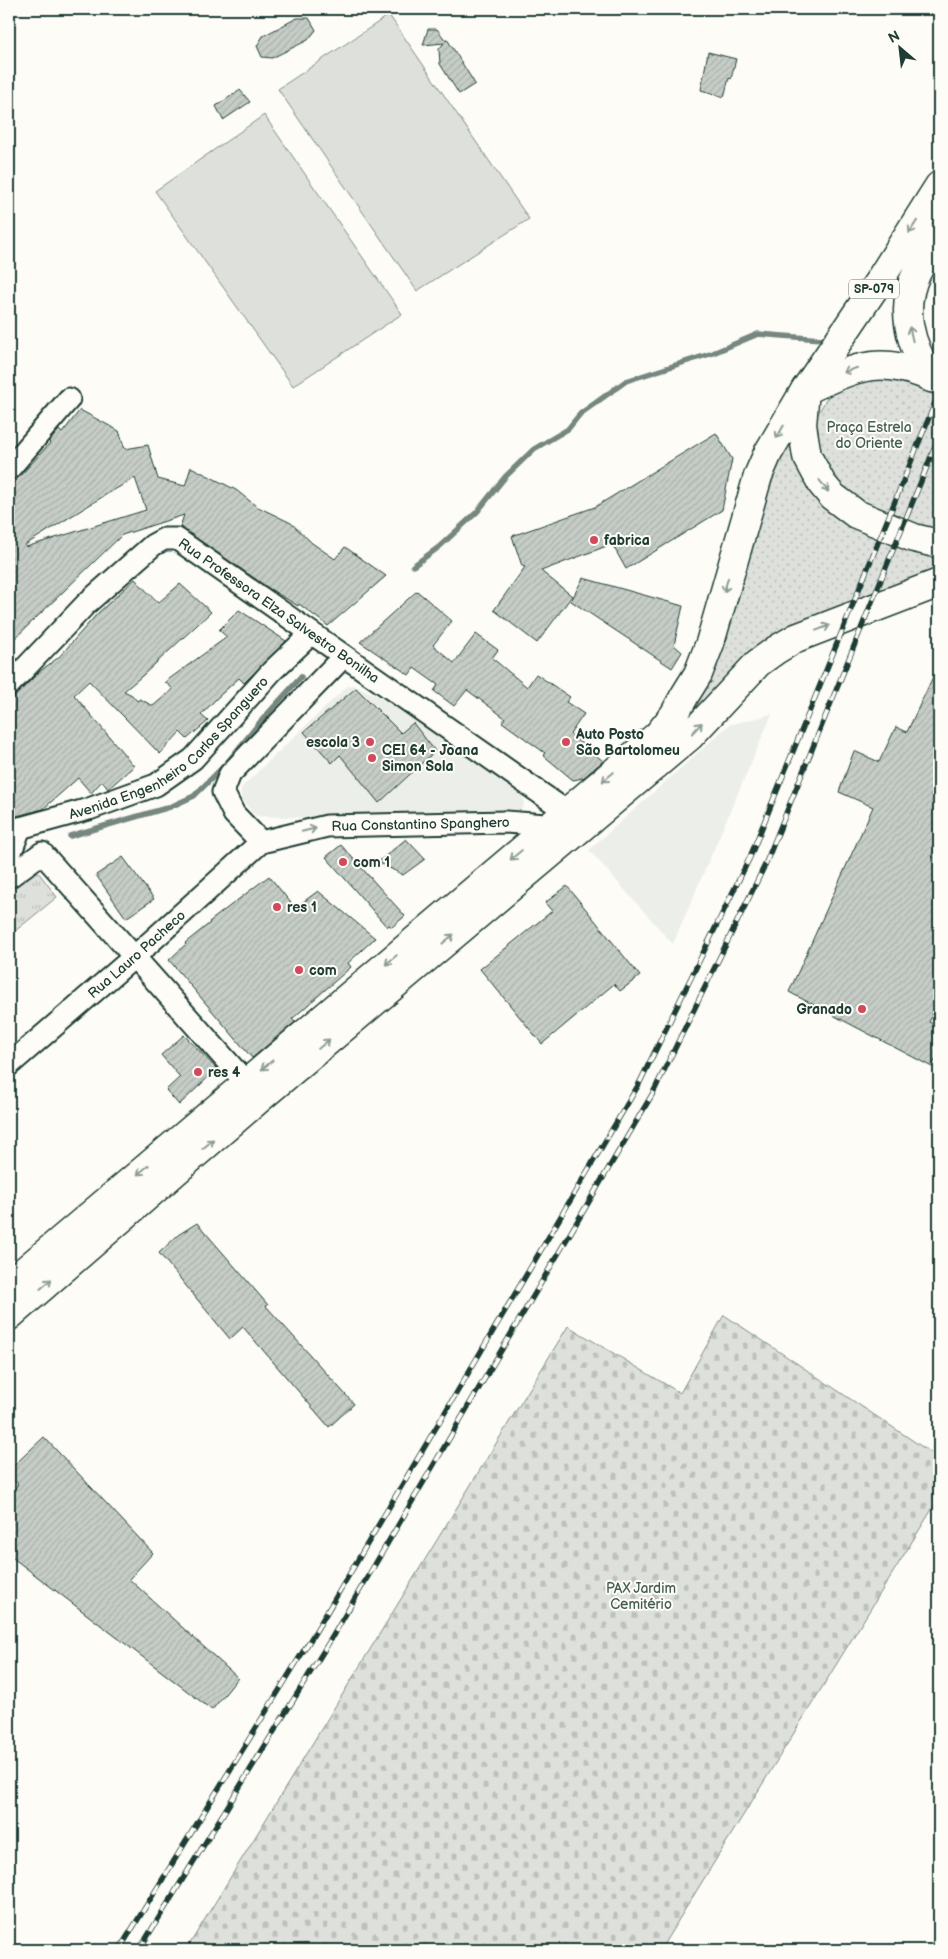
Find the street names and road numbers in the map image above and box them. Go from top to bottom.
road number: SP-079 [849,280,899,298]
street label: Rua Professora Elza Salvestro Bonilha [175,535,383,687]
street label: Avenida Engenheiro Carlos Spanguero [67,673,272,823]
street label: Rua Constantino Spanghero [331,814,510,835]
street label: Rua Lauro Pacheco [85,907,189,1002]

